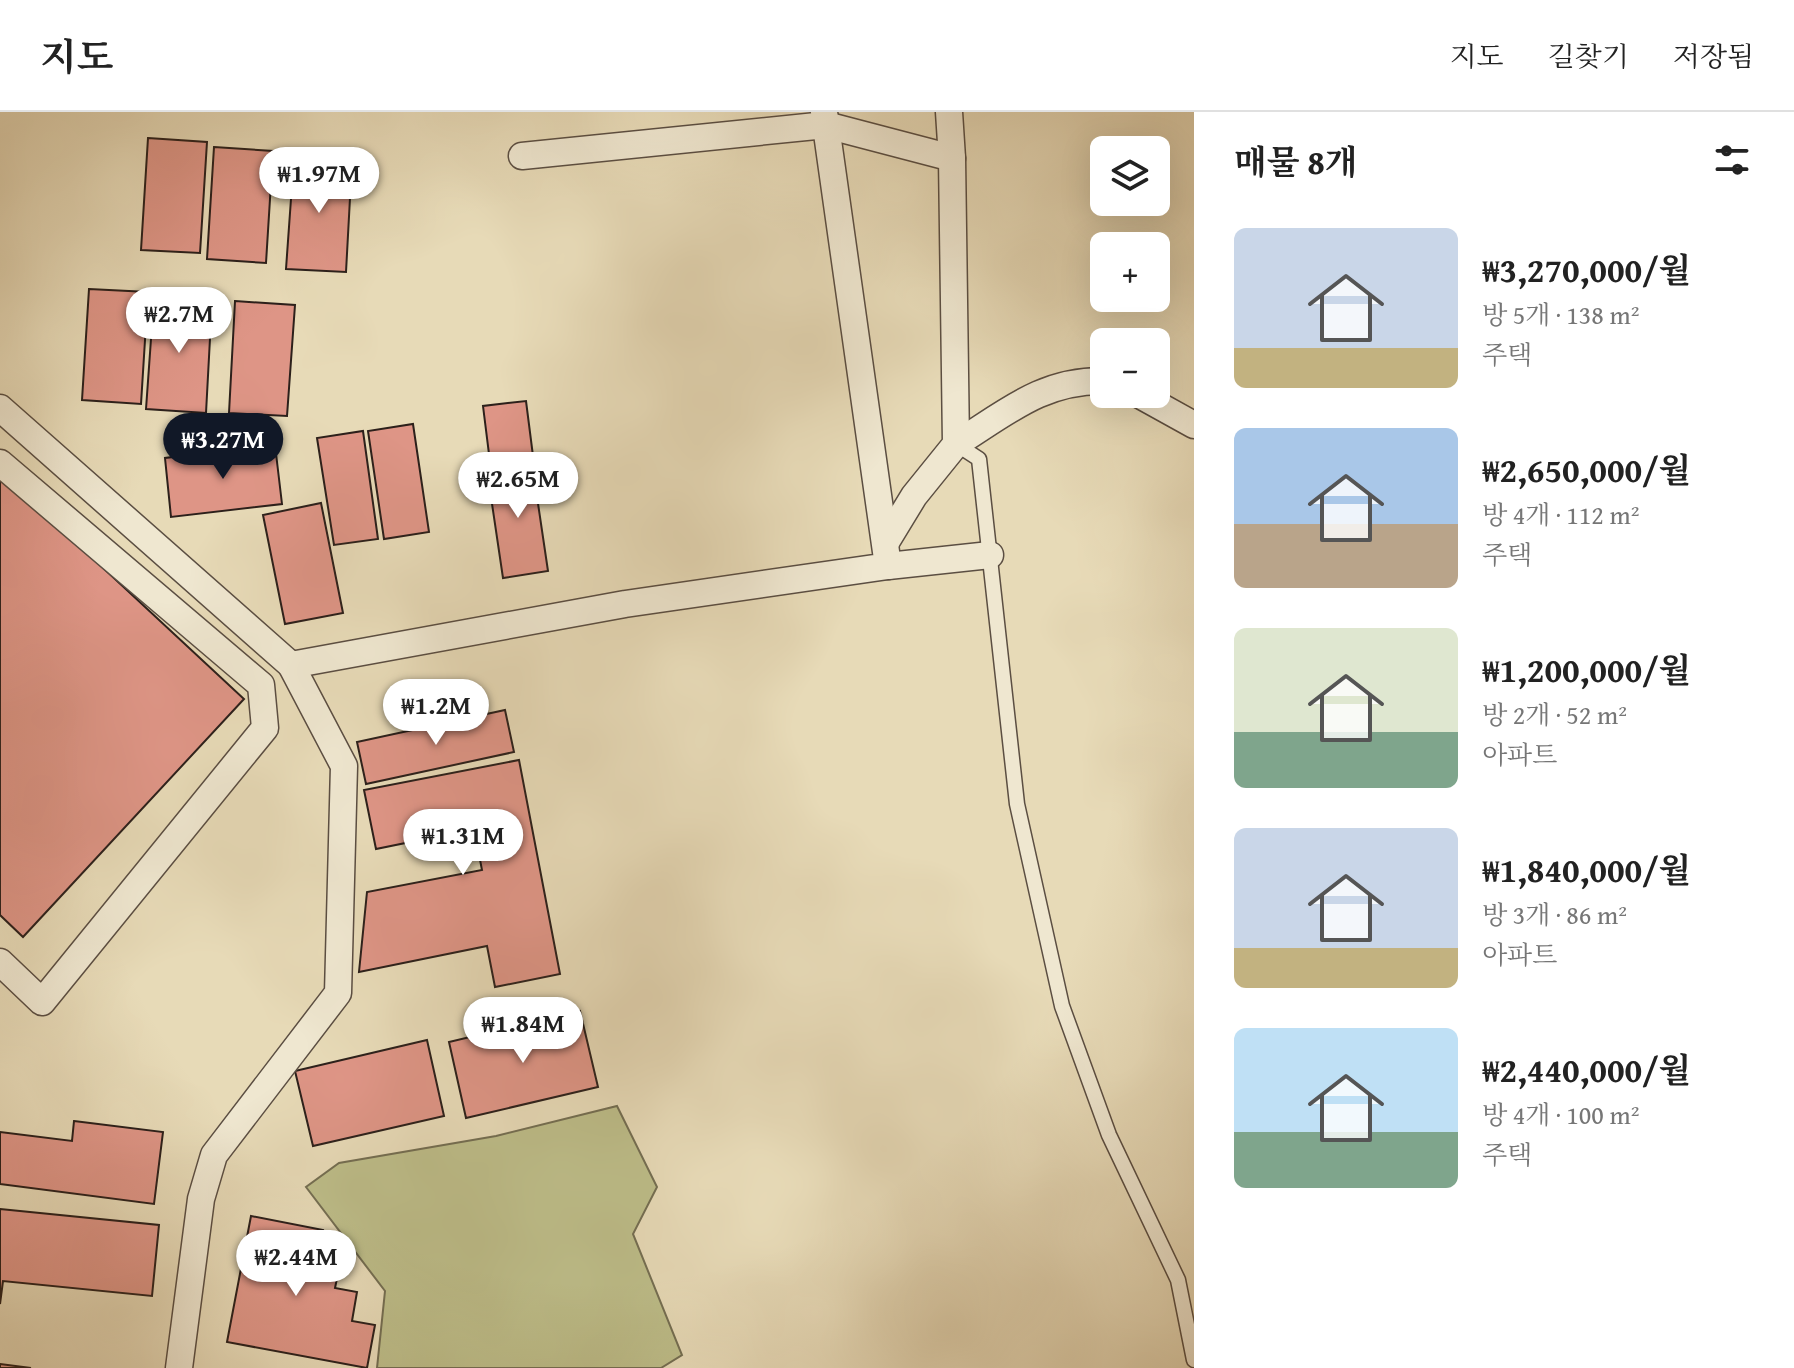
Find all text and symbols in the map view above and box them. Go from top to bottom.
text: 지도 [40,28,113,84]
text: 지도 [1450,35,1504,76]
text: 길찾기 [1548,35,1629,76]
text: 저장됨 [1673,35,1754,76]
map controls [1090,136,1170,408]
button: layers [1090,136,1170,216]
text: 매물 8개 [1234,137,1358,186]
icon: filters [1710,138,1754,182]
pin: ₩1.97M [254,147,384,215]
text: ₩1.97M [277,153,361,192]
button: + [1090,232,1170,312]
text: ₩3,270,000/월 [1482,245,1691,294]
icon: home [1298,260,1394,356]
pin: ₩2.7M [123,287,235,355]
text: ₩2.7M [144,293,214,332]
text: 방 5개 · 138 m² [1482,295,1640,334]
button: − [1090,328,1170,408]
text: 주택 [1482,335,1532,374]
pin: ₩3.27M [158,413,288,481]
text: ₩3.27M [181,419,265,458]
text: ₩2,650,000/월 [1482,445,1691,494]
pin: ₩2.65M [453,452,583,520]
text: ₩2.65M [476,458,560,497]
icon: home [1298,460,1394,556]
text: 방 4개 · 112 m² [1482,495,1640,534]
text: 주택 [1482,535,1532,574]
text: ₩1,200,000/월 [1482,645,1691,694]
icon: home [1298,660,1394,756]
pin: ₩1.2M [380,679,492,747]
text: ₩1.2M [401,685,471,724]
text: 방 2개 · 52 m² [1482,695,1627,734]
text: 아파트 [1482,735,1557,774]
pin: ₩1.31M [398,809,528,877]
text: ₩1.31M [421,815,505,854]
text: ₩1,840,000/월 [1482,845,1691,894]
icon: home [1298,860,1394,956]
text: 방 3개 · 86 m² [1482,895,1627,934]
text: 아파트 [1482,935,1557,974]
pin: ₩1.84M [458,997,588,1065]
text: ₩1.84M [481,1003,565,1042]
text: ₩2,440,000/월 [1482,1045,1691,1094]
icon: home [1298,1060,1394,1156]
text: 방 4개 · 100 m² [1482,1095,1640,1134]
text: 주택 [1482,1135,1532,1174]
pin: ₩2.44M [231,1230,361,1298]
text: ₩2.44M [254,1236,338,1275]

